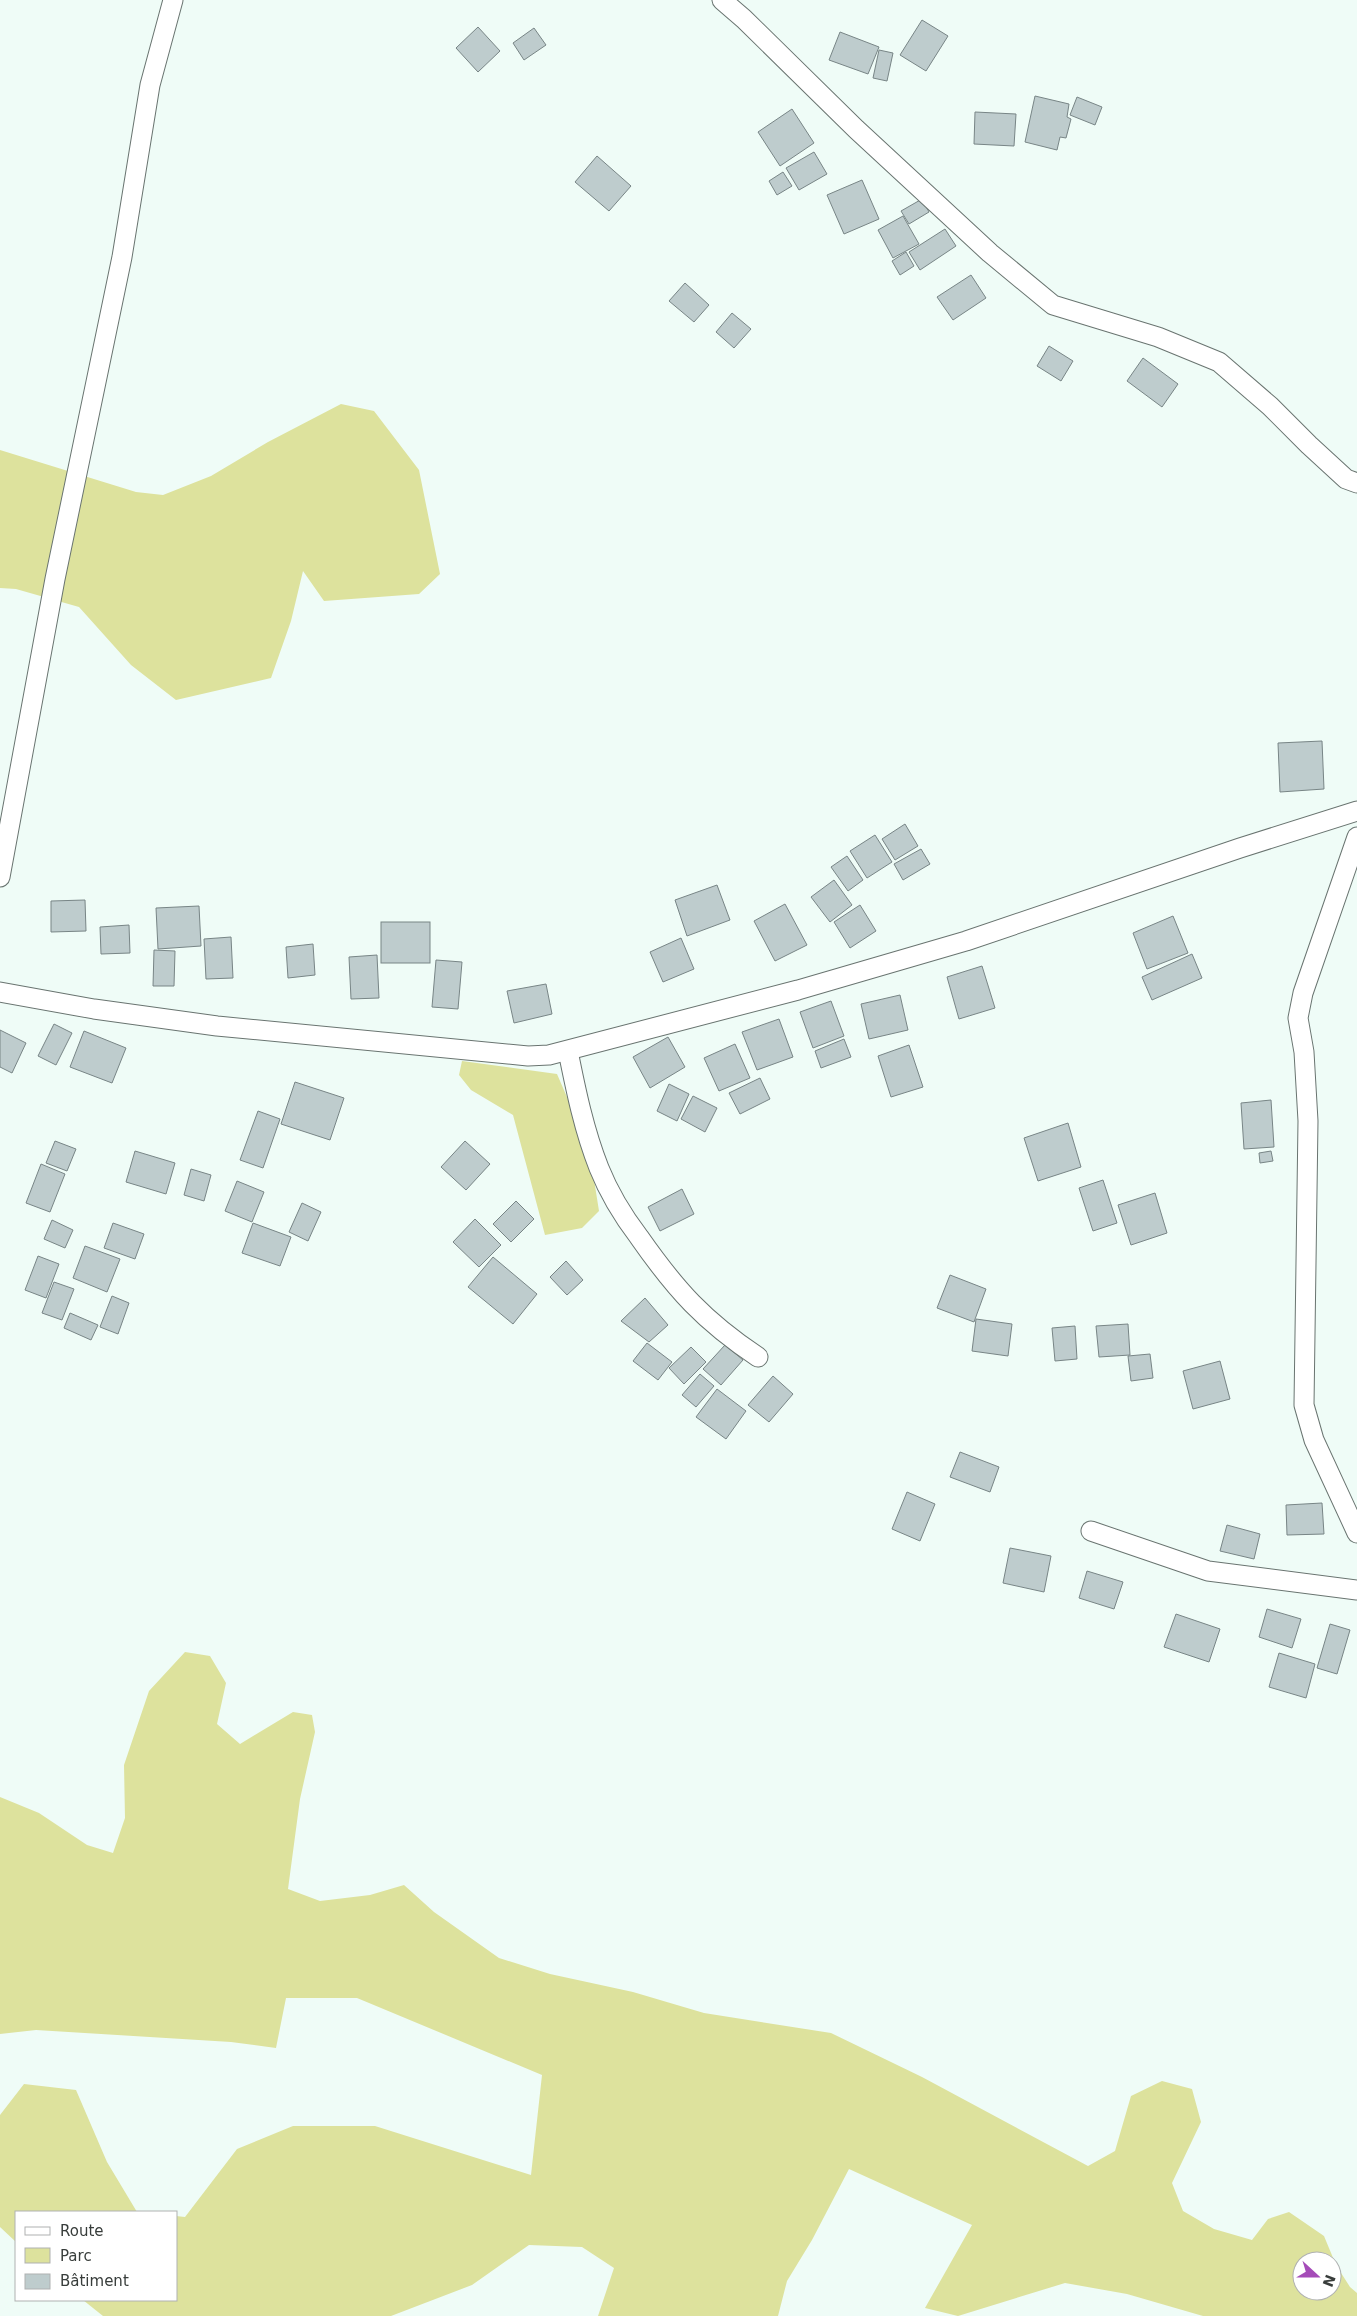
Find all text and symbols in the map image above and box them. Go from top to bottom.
legend [15,2211,178,2301]
text: Route [60,2222,104,2240]
text: Parc [60,2247,92,2265]
north arrow [1292,2251,1342,2301]
text: Bâtiment [60,2272,129,2290]
text: N [1320,2272,1339,2289]

